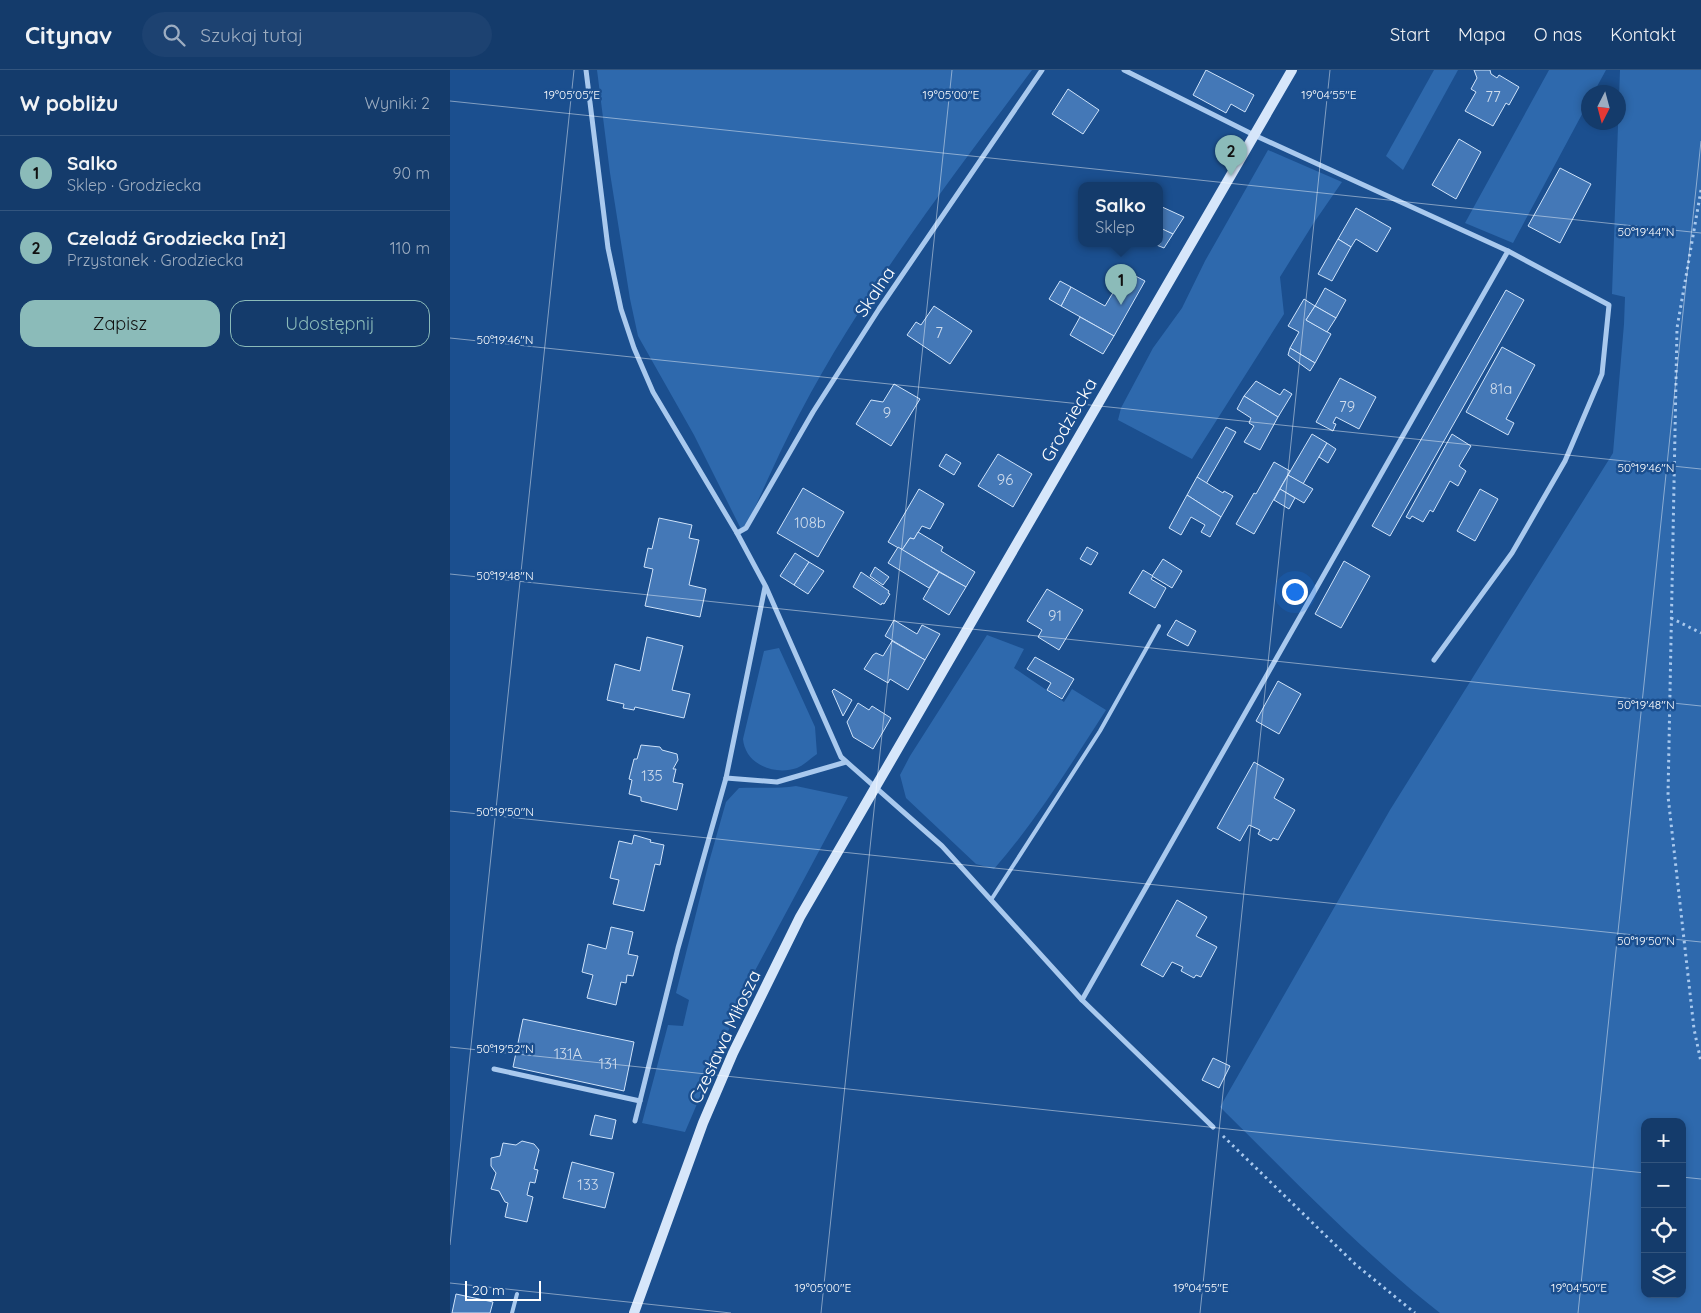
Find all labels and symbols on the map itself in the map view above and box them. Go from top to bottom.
north arrow [1581,85,1626,130]
text: 19°05'05"E [544,87,600,102]
text: 19°05'00"E [923,87,980,102]
text: 19°04'55"E [1301,87,1357,102]
house number: 77 [1485,87,1501,106]
pin: 2 [1215,135,1247,176]
text: 50°19'44"N [1617,224,1675,239]
street label: Skalna [849,262,900,321]
pin: 1 [1105,264,1137,305]
house number: 7 [935,323,943,342]
text: 50°19'46"N [476,332,534,347]
street label: Grodziecka [1035,374,1102,466]
house number: 81a [1490,379,1512,398]
house number: 79 [1339,397,1355,416]
house number: 9 [883,403,891,422]
text: 50°19'46"N [1617,460,1675,475]
house number: 96 [997,470,1013,489]
house number: 108b [794,513,826,532]
text: 50°19'48"N [476,568,534,583]
your location [1282,579,1308,605]
house number: 91 [1048,606,1062,625]
text: 50°19'48"N [1617,697,1675,712]
house number: 135 [641,766,663,785]
text: 50°19'50"N [476,804,534,819]
text: 50°19'50"N [1617,933,1675,948]
street label: Czesława Miłosza [683,966,766,1107]
text: 50°19'52"N [476,1041,534,1056]
house number: 131A [554,1044,583,1063]
house number: 131 [599,1054,617,1073]
house number: 133 [577,1175,599,1194]
scale bar [465,1278,541,1301]
text: 19°05'00"E [795,1280,852,1295]
text: 19°04'55"E [1173,1280,1229,1295]
text: 19°04'50"E [1551,1280,1607,1295]

